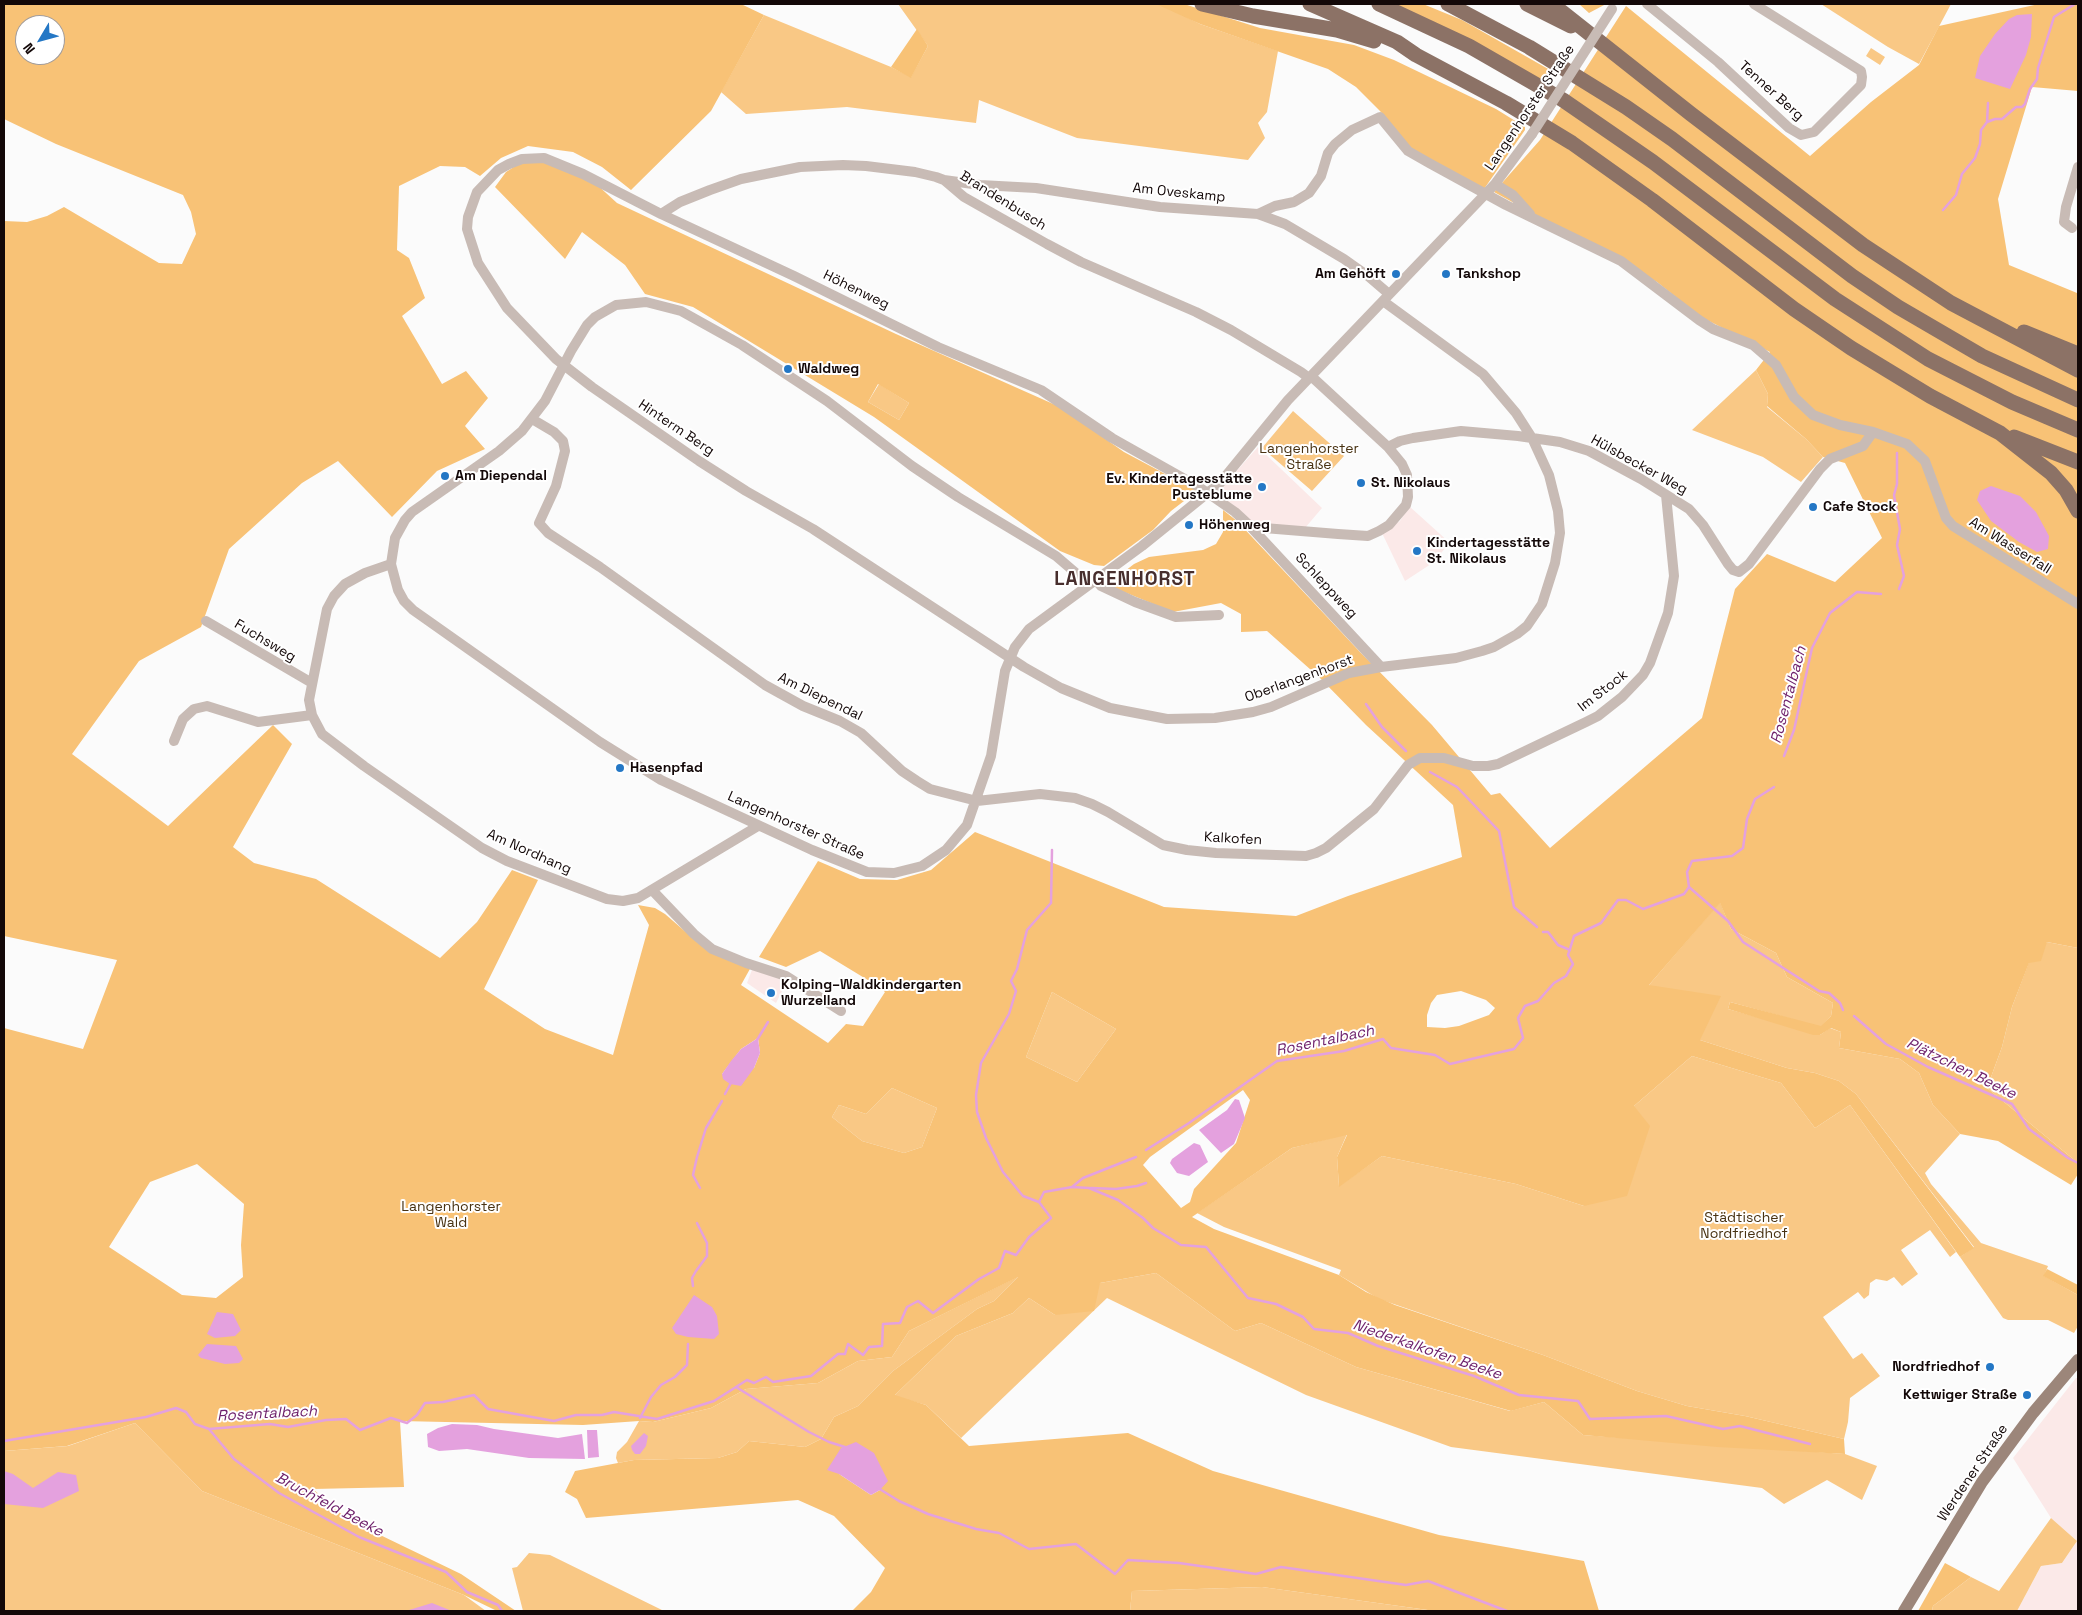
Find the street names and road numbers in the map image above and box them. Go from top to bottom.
street label: Langenhorster Straße [1482,42,1578,174]
street label: Tenner Berg [1735,58,1807,124]
street label: Brandenbusch [957,168,1049,234]
street label: Am Oveskamp [1132,180,1226,206]
street label: Höhenweg [820,267,892,313]
street label: Hinterm Berg [635,396,717,460]
street label: Hülsbecker Weg [1588,431,1690,499]
street label: Am Wasserfall [1966,514,2054,578]
street label: Schleppweg [1291,550,1361,622]
street label: Fuchsweg [231,616,299,666]
street label: Oberlangenhorst [1243,652,1355,706]
street label: Im Stock [1575,666,1631,716]
street label: Am Diependal [775,669,865,725]
street label: Langenhorster Straße [725,788,867,864]
street label: Am Nordhang [484,826,574,878]
street label: Kalkofen [1203,829,1263,849]
street label: Werdener Straße [1934,1421,2012,1525]

